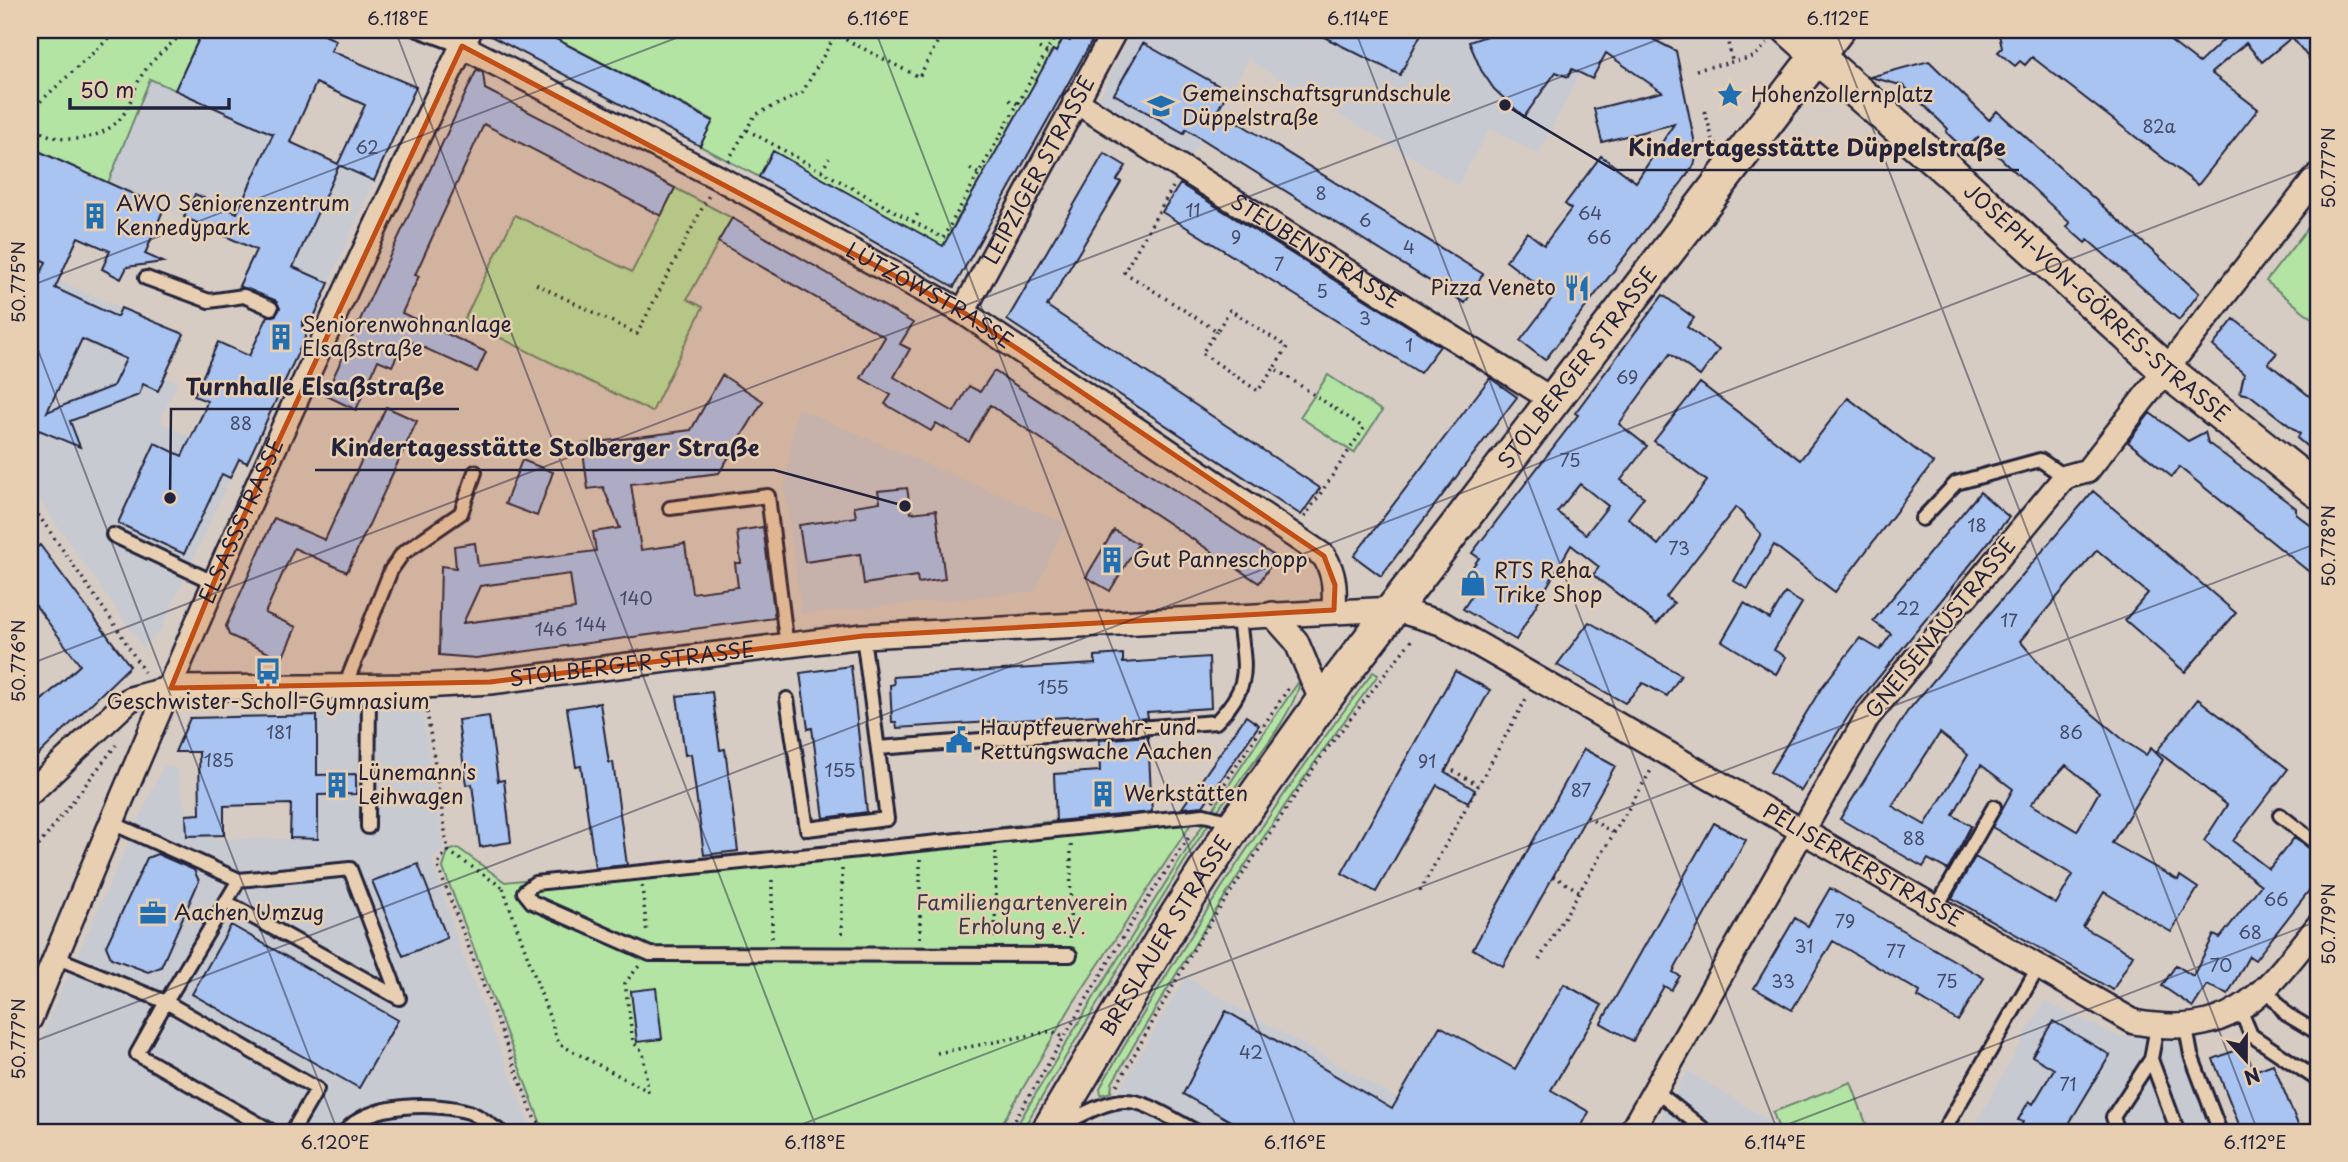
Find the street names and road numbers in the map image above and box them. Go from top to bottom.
street label: LEIPZIGER STRASSE [974,69,1102,269]
street label: JOSEPH-VON-GÖRRES-STRASSE [1958,174,2238,429]
street label: STEUBENSTRASSE [1225,185,1408,316]
street label: LÜTZOWSTRASSE [841,233,1020,356]
street label: STOLBERGER STRASSE [1489,259,1664,474]
street label: ELSASSSTRASSE [189,433,291,608]
street label: GNEISENAUSTRASSE [1856,529,2023,724]
street label: STOLBERGER STRASSE [508,632,756,693]
street label: PELISERKERSTRASSE [1758,794,1970,934]
street label: BRESLAUER STRASSE [1090,828,1238,1041]

